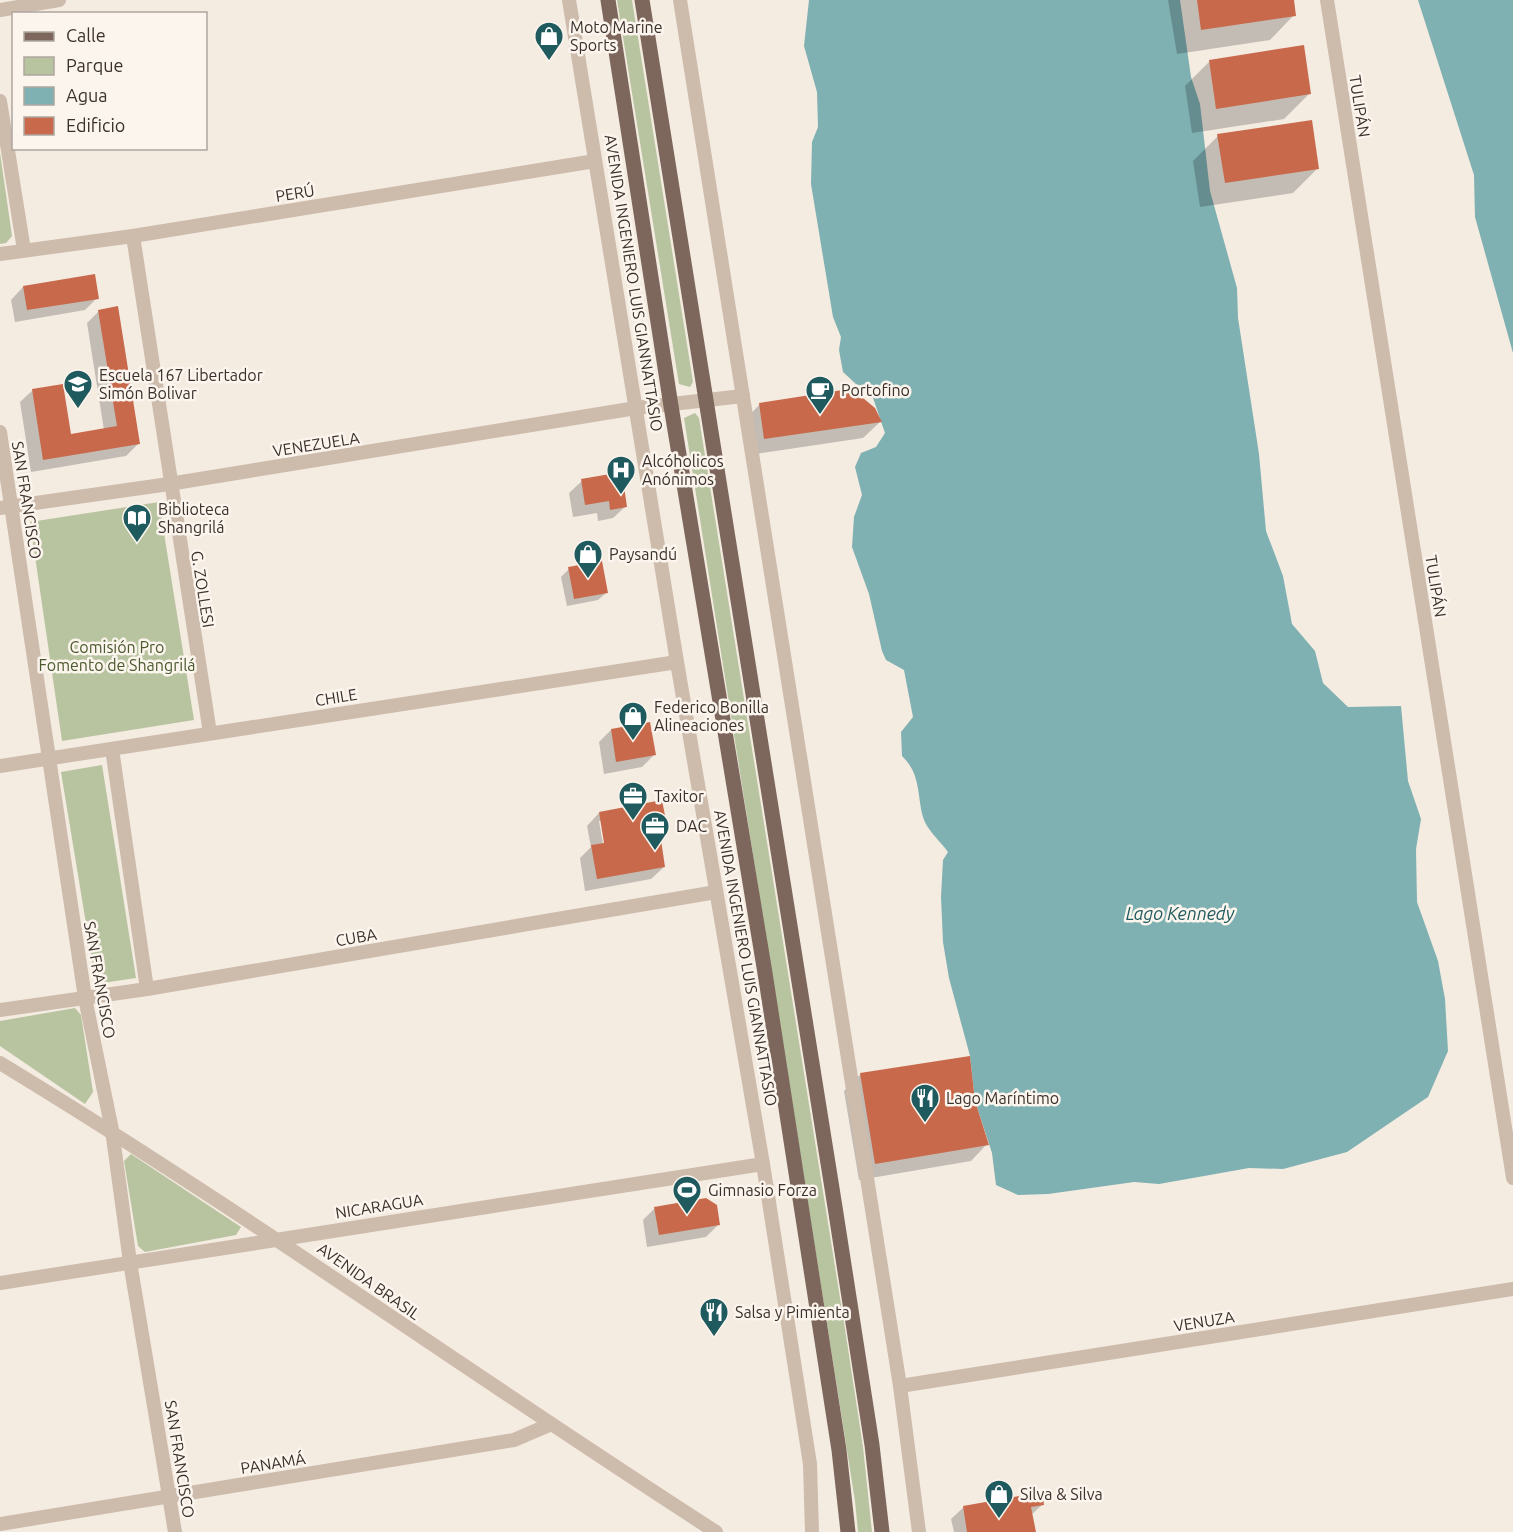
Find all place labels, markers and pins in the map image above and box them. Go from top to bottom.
place label: Moto Marine Sports [570,18,663,54]
shop icon: Moto Marine Sports [533,20,565,62]
place label: Escuela 167 Libertador Simón Bolivar [99,366,263,402]
school or university icon: Escuela 167 Libertador Simón Bolivar [62,368,94,410]
cafe icon: Portofino [804,374,836,416]
place label: Portofino [841,381,910,399]
place label: Alcóholicos Anónimos [642,452,724,488]
hospital icon: Alcóholicos Anónimos [605,454,637,496]
place label: Biblioteca Shangrilá [158,500,230,536]
library icon: Biblioteca Shangrilá [121,502,153,544]
shop icon: Paysandú [572,538,604,580]
place label: Paysandú [609,545,677,563]
place label: Federico Bonilla Alineaciones [654,698,769,734]
shop icon: Federico Bonilla Alineaciones [617,700,649,742]
office icon: Taxitor [617,780,649,822]
place label: Taxitor [654,787,704,805]
office icon: DAC [639,810,671,852]
place label: DAC [676,817,707,835]
restaurant icon: Lago Maríntimo [909,1082,941,1124]
place label: Lago Maríntimo [946,1089,1059,1107]
sports icon: Gimnasio Forza [671,1174,703,1216]
place label: Gimnasio Forza [708,1181,817,1199]
restaurant icon: Salsa y Pimienta [698,1296,730,1338]
place label: Salsa y Pimienta [735,1303,850,1321]
shop icon: Silva & Silva [983,1478,1015,1520]
place label: Silva & Silva [1020,1485,1103,1503]

